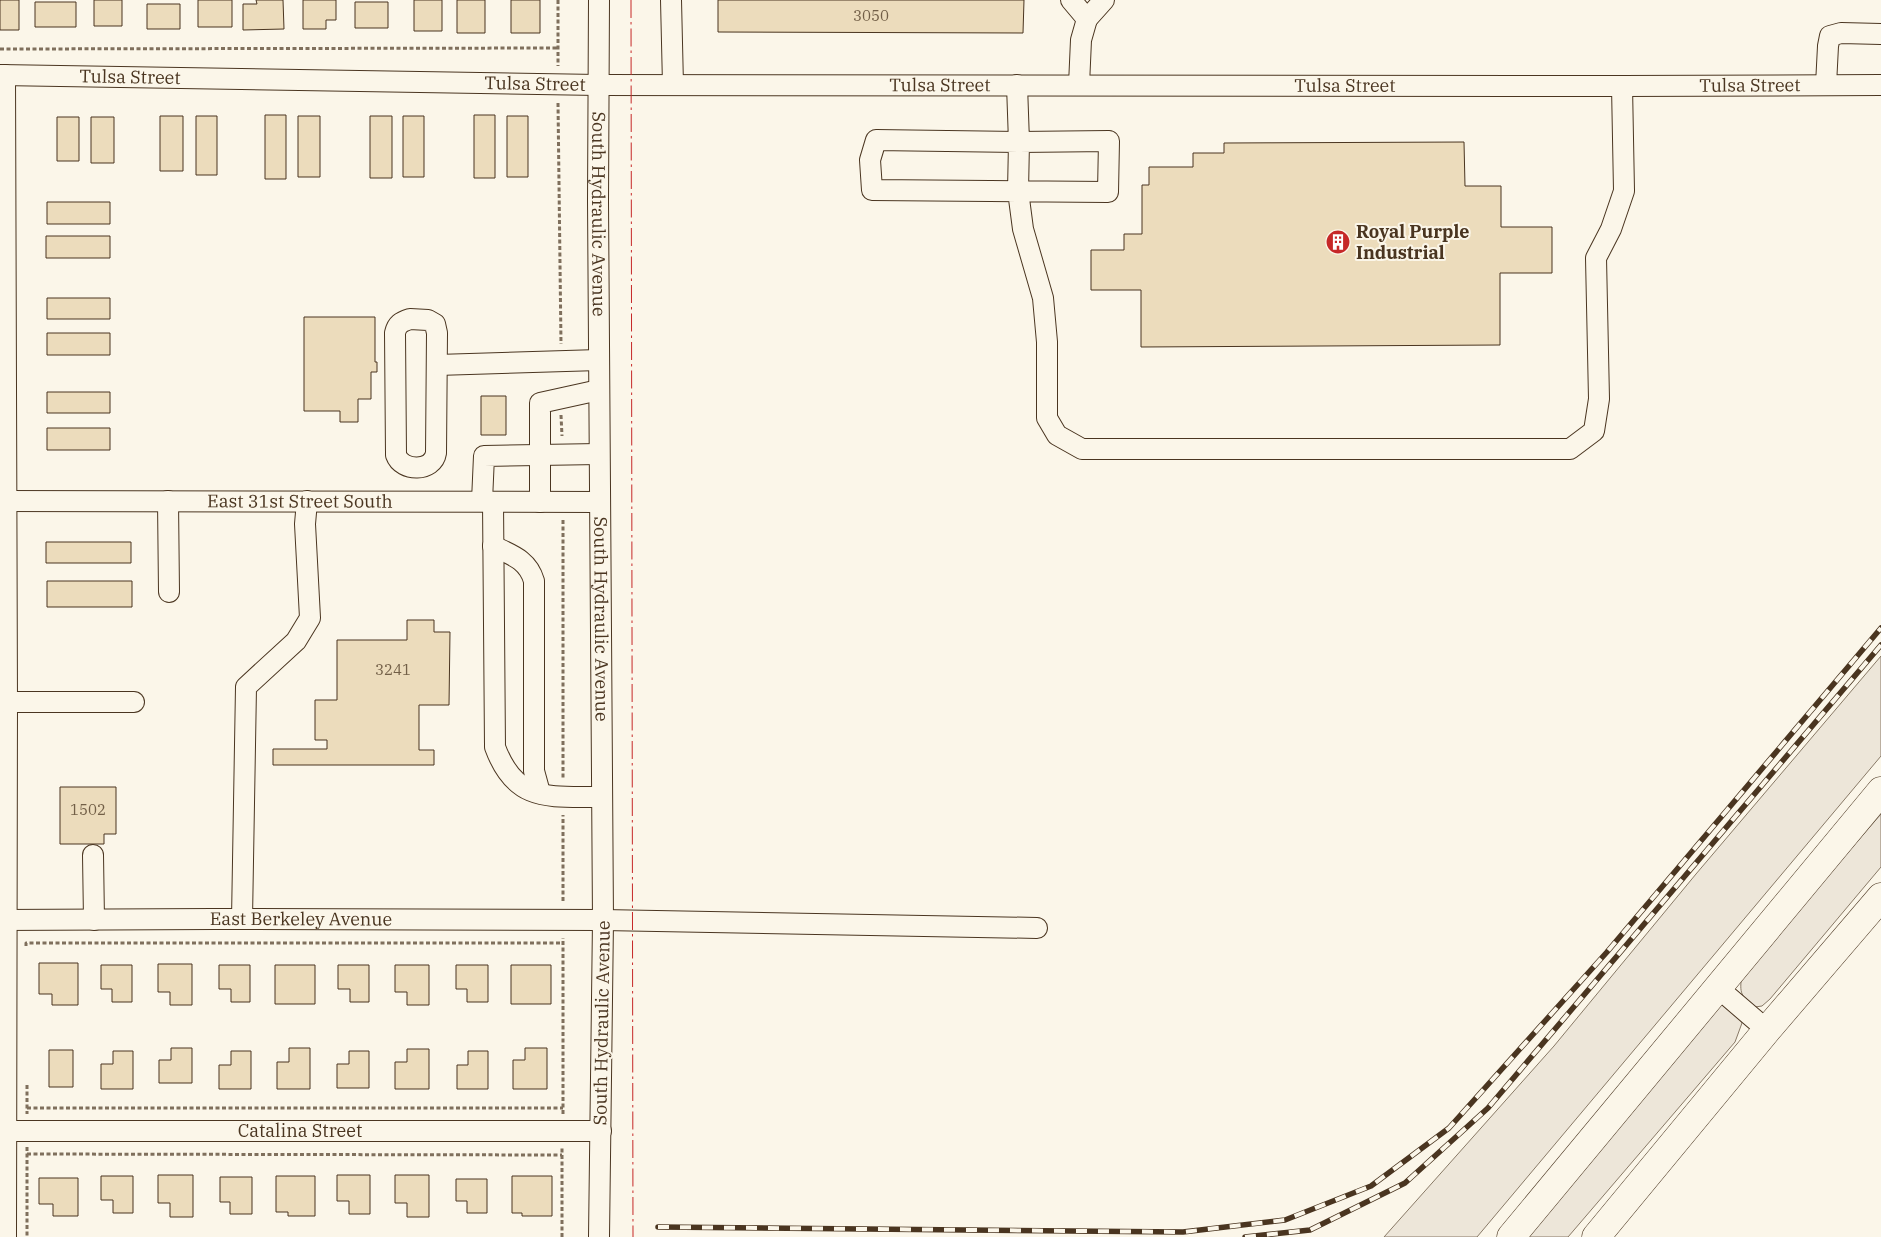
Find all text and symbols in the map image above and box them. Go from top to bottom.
house number: 3050 [853,6,889,25]
street label: Tulsa Street [79,64,181,89]
street label: Tulsa Street [484,71,586,96]
street label: Tulsa Street [889,73,991,96]
street label: Tulsa Street [1699,73,1801,97]
street label: Tulsa Street [1294,74,1396,97]
street label: South Hydraulic Avenue [587,111,611,317]
place label: Royal Purple Industrial [1356,220,1470,264]
building icon: Royal Purple Industrial [1325,229,1351,255]
street label: East 31st Street South [207,489,393,513]
street label: South Hydraulic Avenue [589,516,614,722]
house number: 3241 [375,660,411,679]
house number: 1502 [70,800,106,819]
street label: East Berkeley Avenue [210,907,392,930]
street label: South Hydraulic Avenue [588,920,615,1126]
street label: Catalina Street [238,1119,362,1142]

